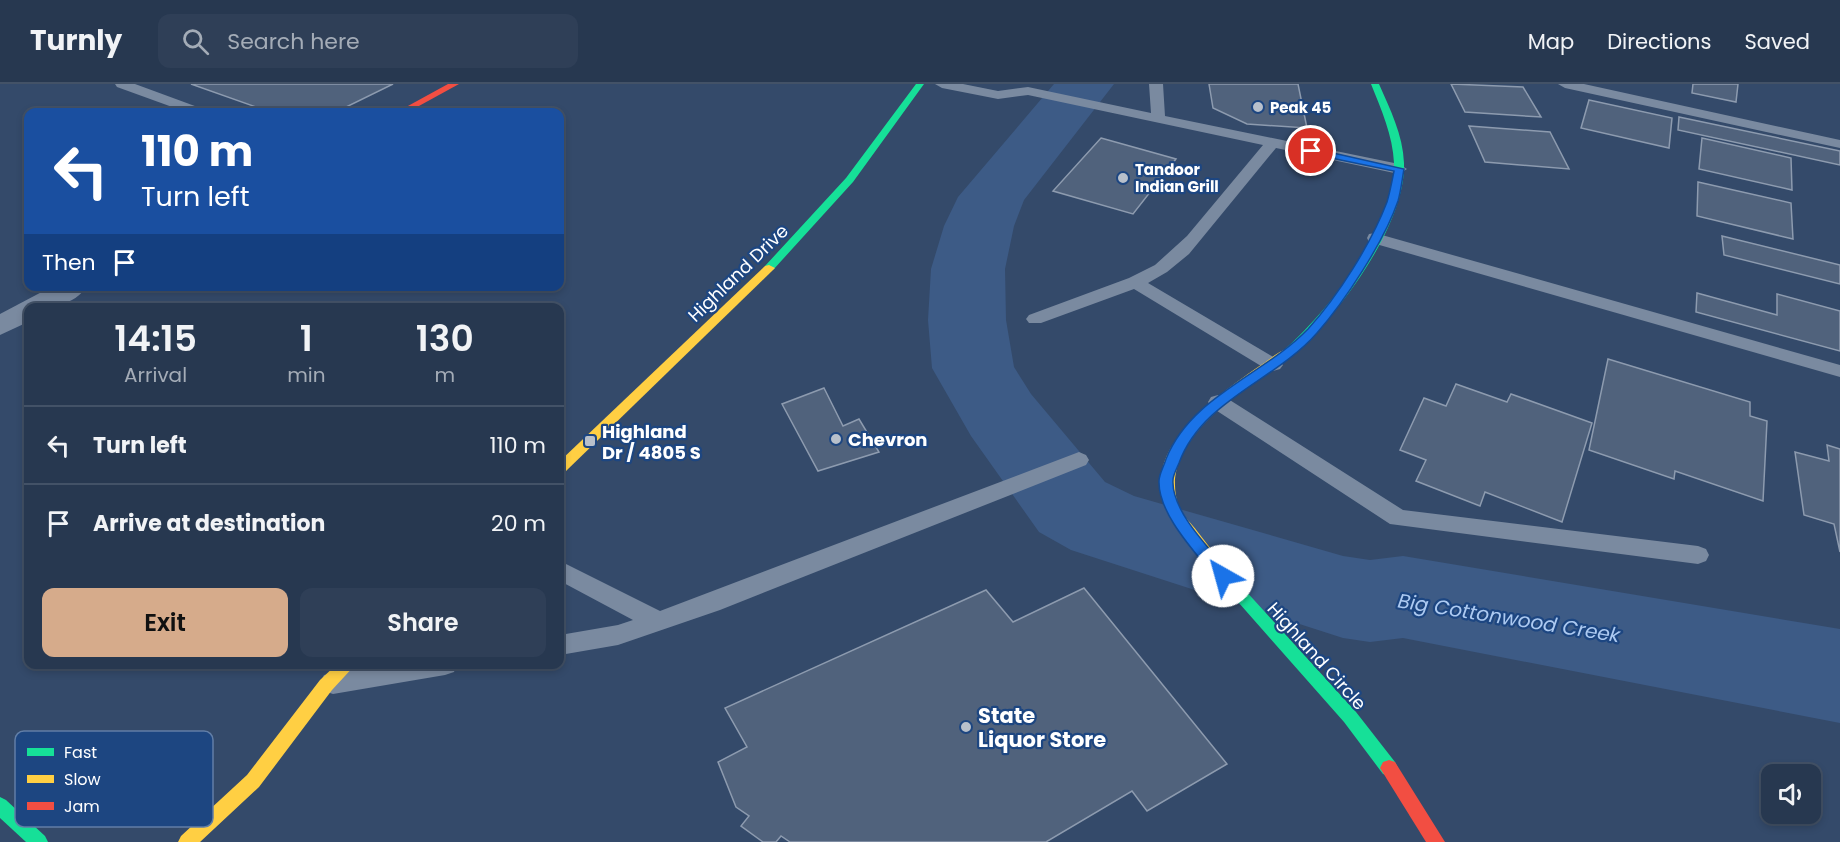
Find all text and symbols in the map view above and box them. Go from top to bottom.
search box [158,14,578,68]
text: Turnly [30,21,122,60]
icon: search [179,25,212,58]
text: Search here [227,26,360,57]
text: Map [1528,27,1574,56]
text: Directions [1607,27,1711,56]
text: Saved [1744,27,1810,56]
place label: Peak 45 [1270,97,1331,118]
marker: Peak 45 [1251,100,1265,114]
text: 110 m [141,122,253,181]
pin [1285,125,1336,176]
icon: left [42,132,120,210]
icon: arrive [1294,134,1327,167]
place label: Tandoor Indian Grill [1135,159,1219,197]
marker: Tandoor Indian Grill [1116,171,1130,185]
text: Turn left [141,178,250,215]
street label: Highland Drive [682,219,794,327]
icon: arrive [108,246,141,279]
text: Then [42,247,96,278]
text: 14:15 [114,313,197,364]
text: 1 [300,313,313,364]
text: 130 [416,313,474,364]
text: Arrival [124,361,187,389]
text: min [287,361,325,389]
text: m [434,361,455,389]
place label: Highland Dr / 4805 S [602,419,701,465]
place label: Chevron [848,427,928,452]
icon: left [42,429,75,462]
text: Turn left [93,430,187,461]
text: 110 m [490,430,546,461]
marker: Chevron [829,432,843,446]
marker: Highland Dr / 4805 S [583,434,597,448]
icon: arrive [42,507,75,540]
text: Arrive at destination [93,508,325,539]
text: 20 m [491,508,546,539]
position arrow [1191,544,1255,608]
water label: Big Cottonwood Creek [1396,587,1624,650]
button: Exit [42,588,288,657]
button: Share [300,588,546,657]
street label: Highland Circle [1262,597,1372,715]
place label: State Liquor Store [978,701,1106,754]
marker: State Liquor Store [959,720,973,734]
legend [15,731,213,827]
text: Fast [64,741,97,764]
map controls [1761,764,1821,824]
button: sound [1761,764,1821,824]
text: Slow [64,768,101,791]
text: Jam [64,795,100,818]

